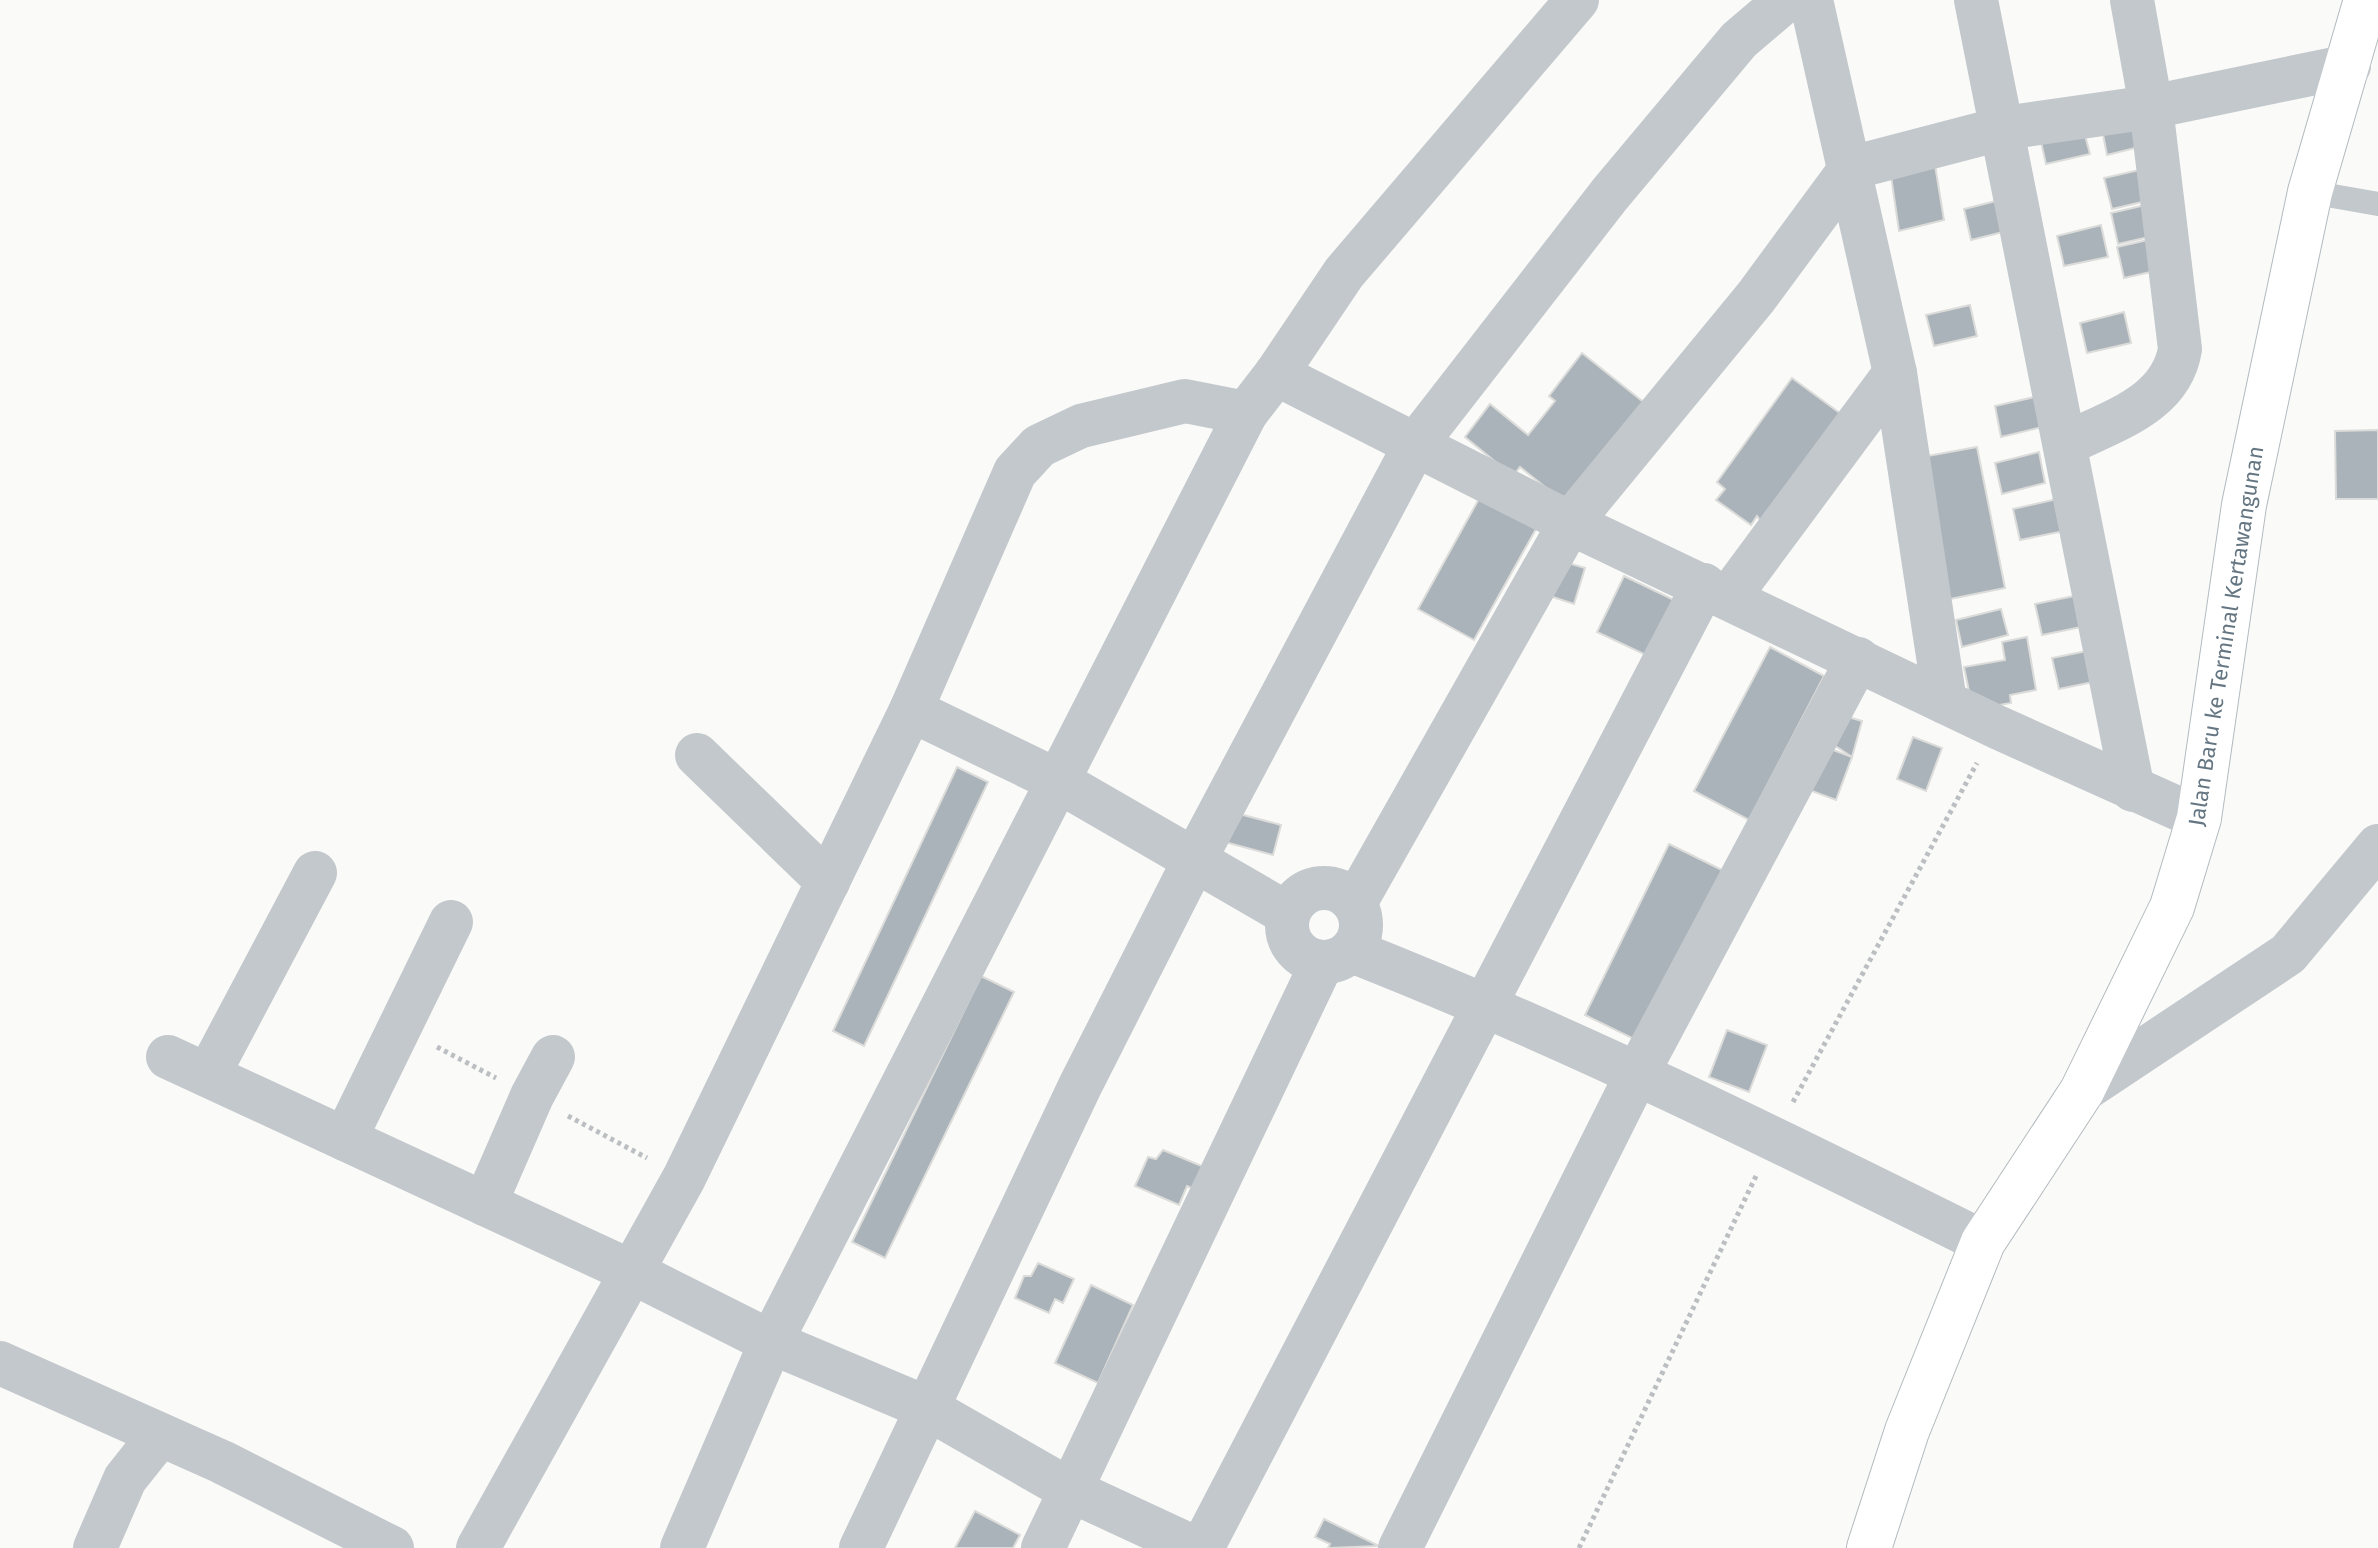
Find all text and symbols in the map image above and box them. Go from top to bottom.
street label: Jalan Baru ke Terminal Kertawangunan [2183,444,2269,828]

